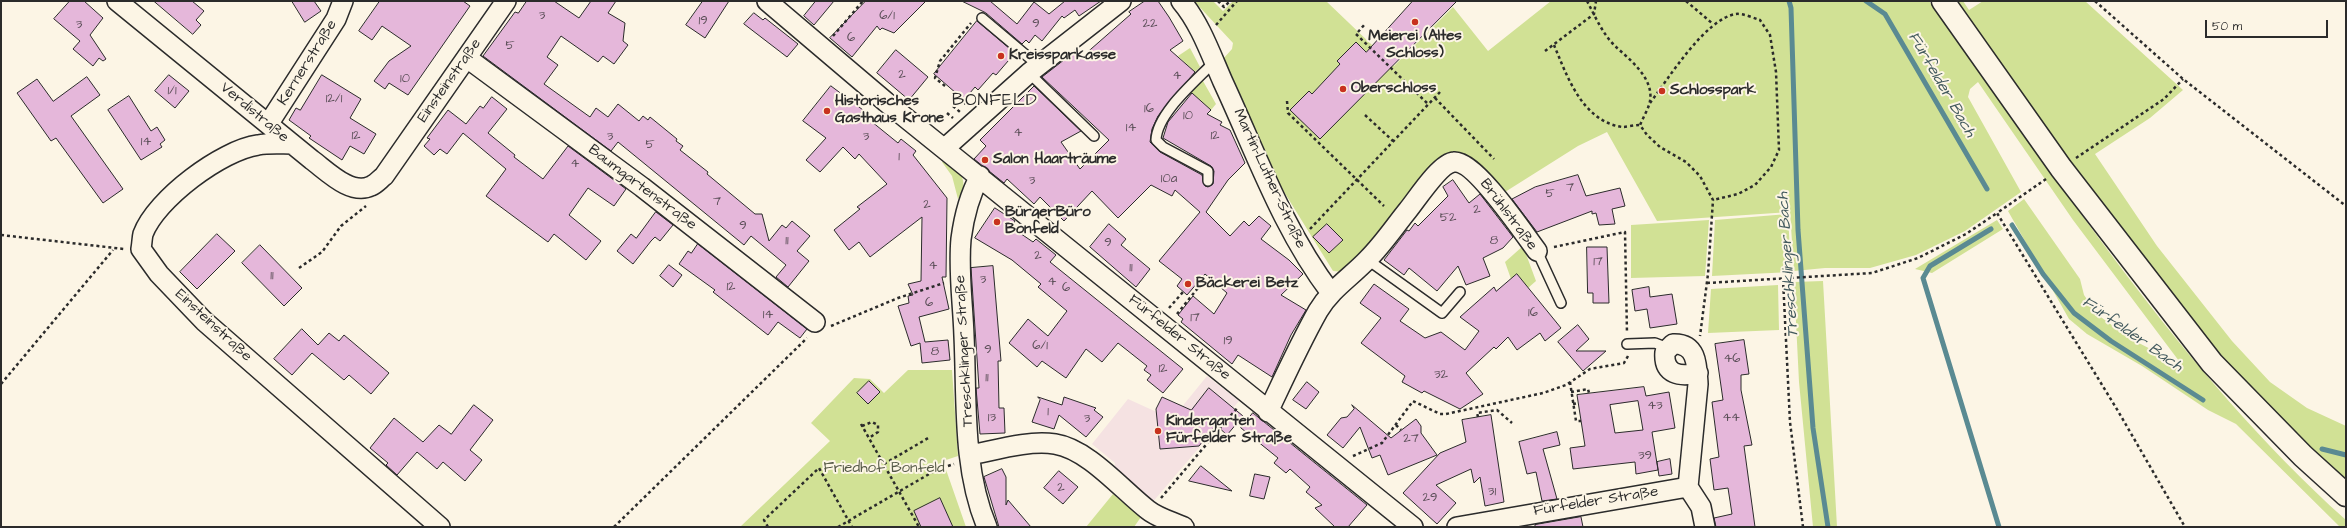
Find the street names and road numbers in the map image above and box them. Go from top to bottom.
street label: Kernerstraße [274,17,342,109]
street label: Einsteinstraße [414,36,486,126]
street label: Verdistraße [216,79,292,147]
street label: Martin-Luther-Straße [1229,106,1309,252]
street label: Baumgartenstraße [584,141,700,235]
street label: Brühlstraße [1475,176,1541,254]
street label: Treschklinger Straße [952,275,978,427]
street label: Einsteinstraße [171,286,255,366]
street label: Fürfelder Straße [1124,291,1234,385]
street label: Fürfelder Straße [1532,483,1660,521]

